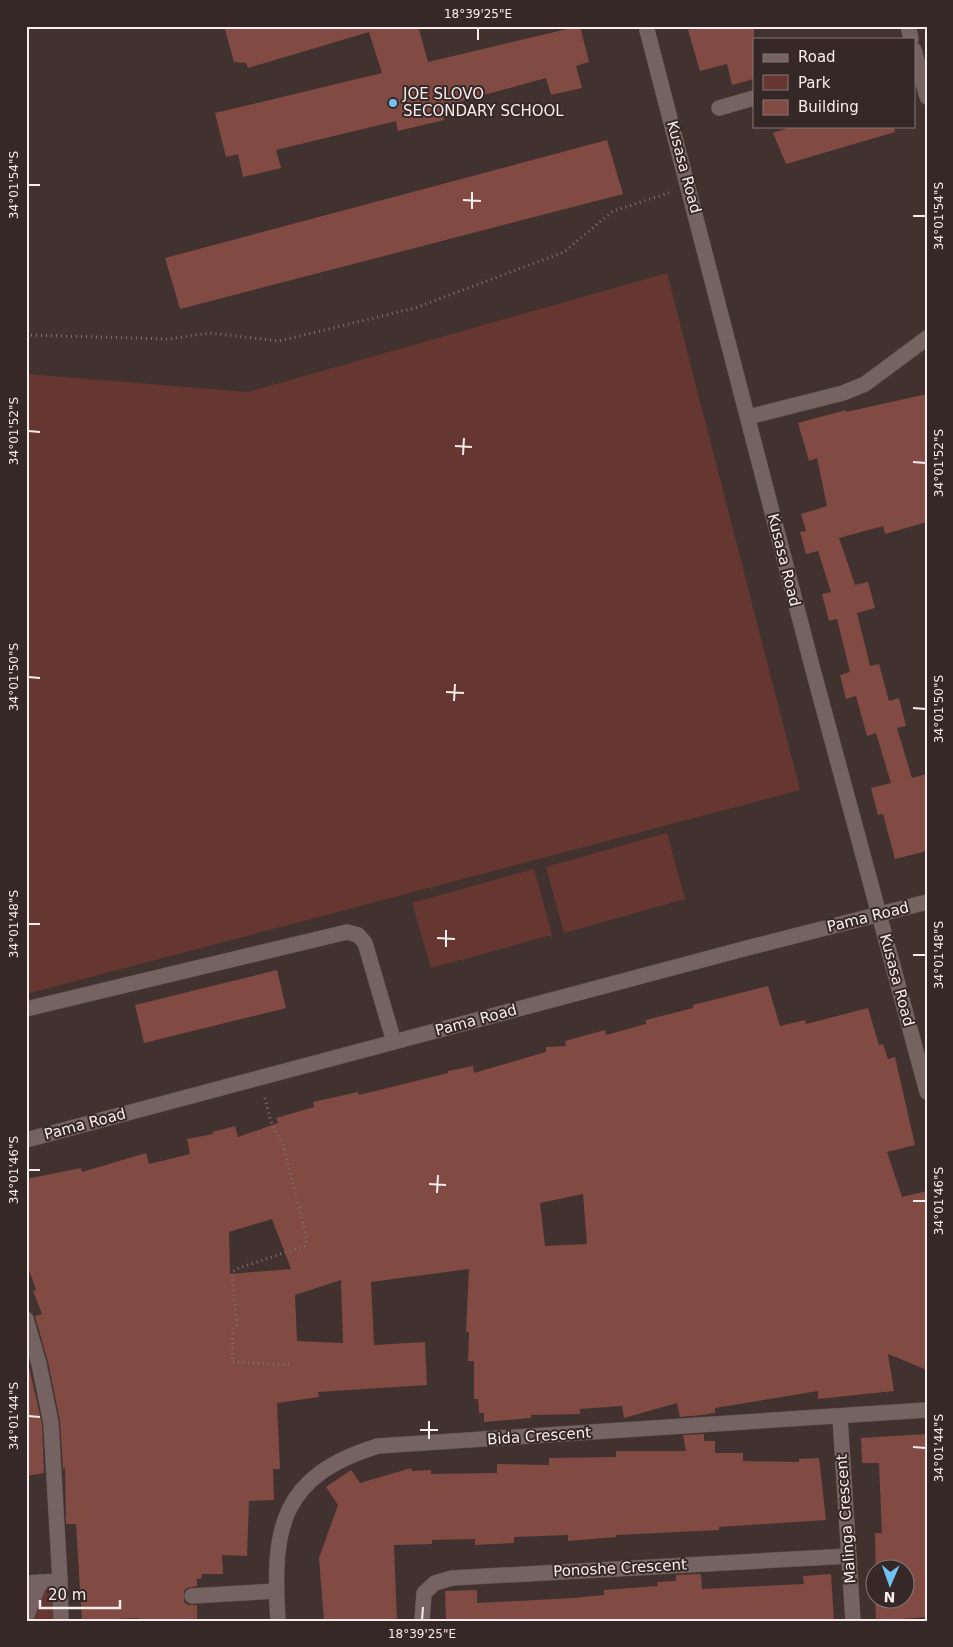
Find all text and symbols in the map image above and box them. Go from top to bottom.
text: 18°39'25"E [444,7,512,21]
legend [753,38,916,128]
text: Road [798,48,836,66]
text: Park [798,74,831,92]
place label: JOE SLOVO SECONDARY SCHOOL [402,85,564,120]
marker: JOE SLOVO SECONDARY SCHOOL [387,97,399,109]
text: Building [798,98,859,116]
street label: Kusasa Road [663,119,705,215]
text: 34°01'54"S [7,151,21,219]
text: 34°01'54"S [932,182,946,250]
text: 34°01'52"S [7,397,21,465]
text: 34°01'52"S [932,429,946,497]
street label: Kusasa Road [764,512,804,608]
text: 34°01'50"S [7,643,21,711]
text: 34°01'50"S [932,675,946,743]
text: 34°01'48"S [7,890,21,958]
street label: Pama Road [825,898,911,936]
text: 34°01'48"S [932,921,946,989]
street label: Kusasa Road [876,932,918,1028]
street label: Pama Road [433,1000,519,1040]
street label: Pama Road [42,1104,128,1144]
text: 34°01'46"S [7,1136,21,1204]
text: 34°01'46"S [932,1167,946,1235]
text: 34°01'44"S [7,1382,21,1450]
text: 34°01'44"S [932,1414,946,1482]
street label: Bida Crescent [486,1423,592,1449]
street label: Malinga Crescent [832,1454,860,1584]
street label: Ponoshe Crescent [553,1556,687,1580]
north arrow [866,1560,916,1610]
scale bar [40,1577,120,1609]
text: 20 m [48,1586,86,1604]
text: N [883,1589,896,1605]
text: 18°39'25"E [388,1627,456,1641]

